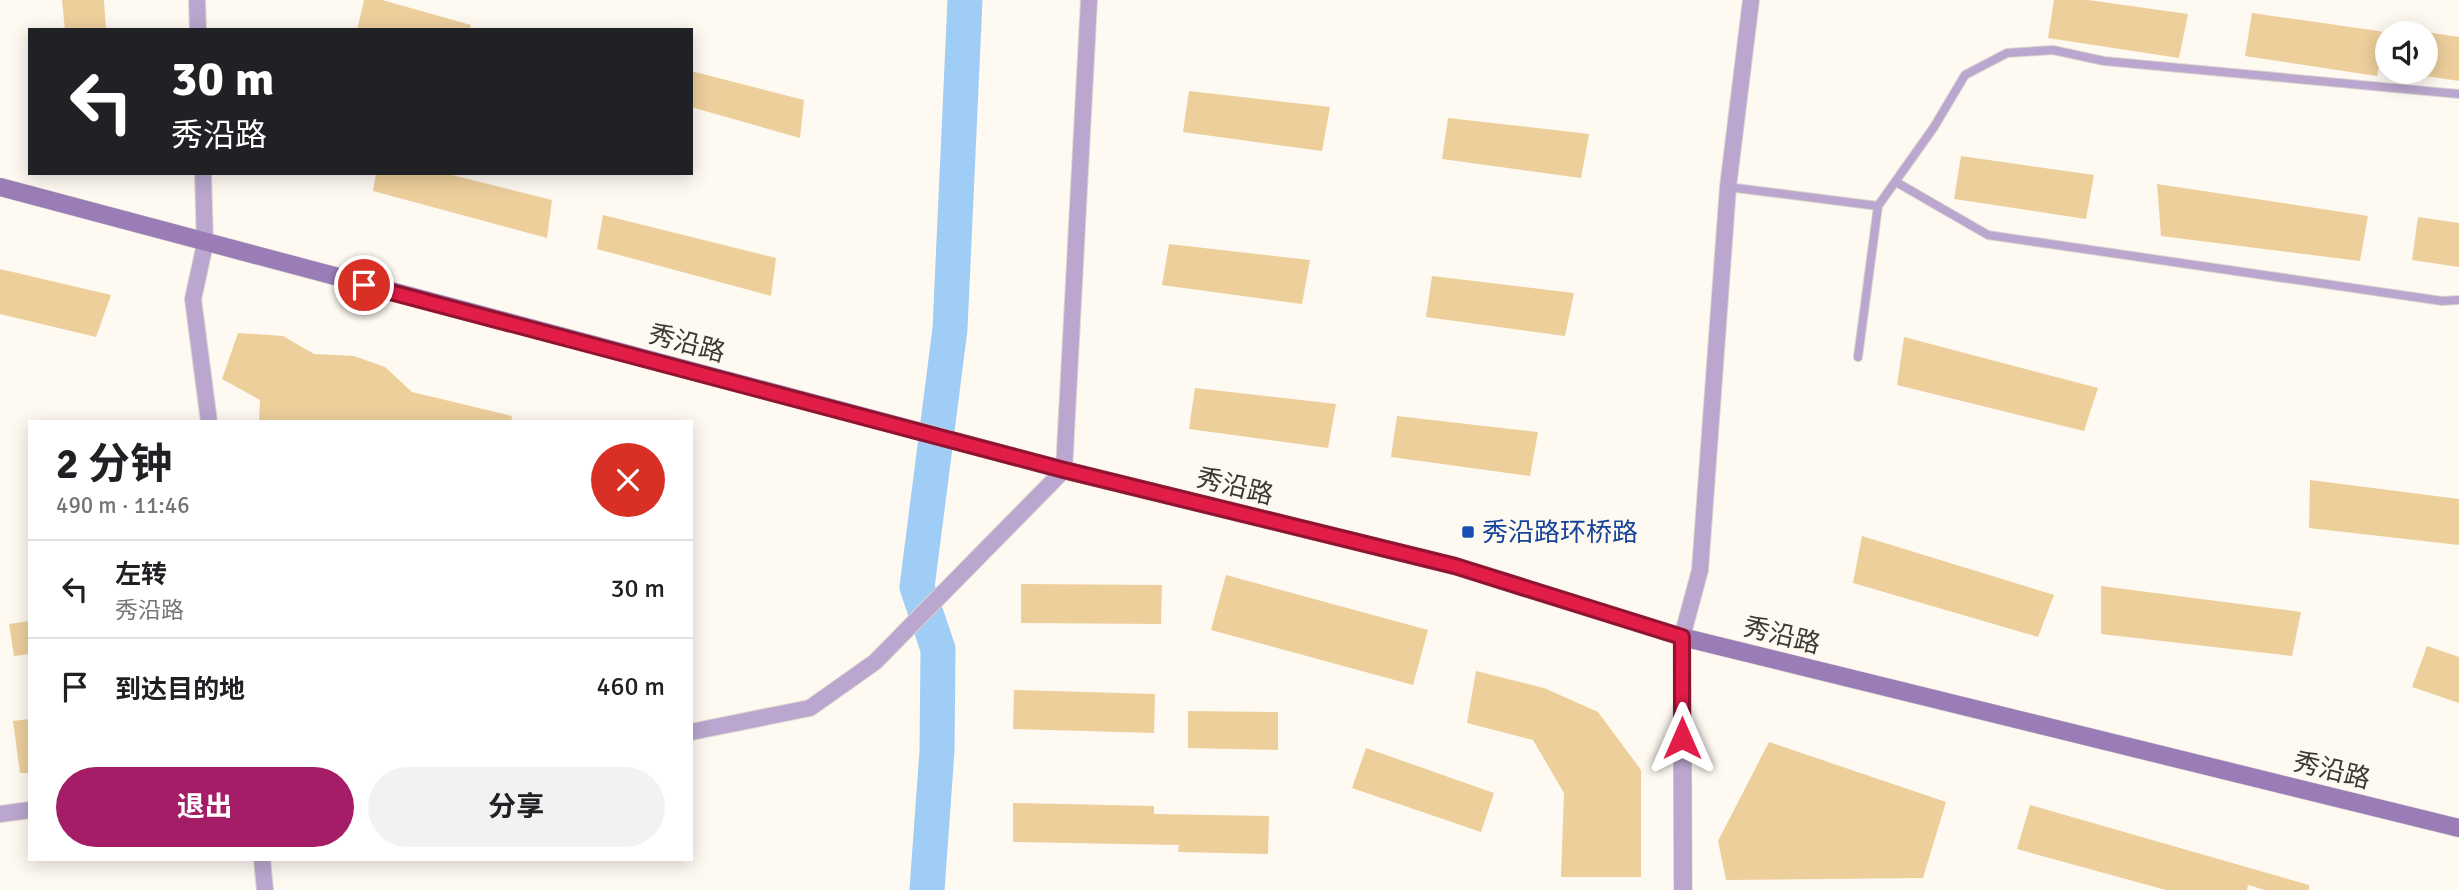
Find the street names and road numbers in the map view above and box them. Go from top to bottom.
street label: 秀沿路 [645,318,729,370]
street label: 秀沿路 [1193,462,1276,512]
street label: 秀沿路 [1740,611,1823,661]
street label: 秀沿路 [2290,746,2373,796]

